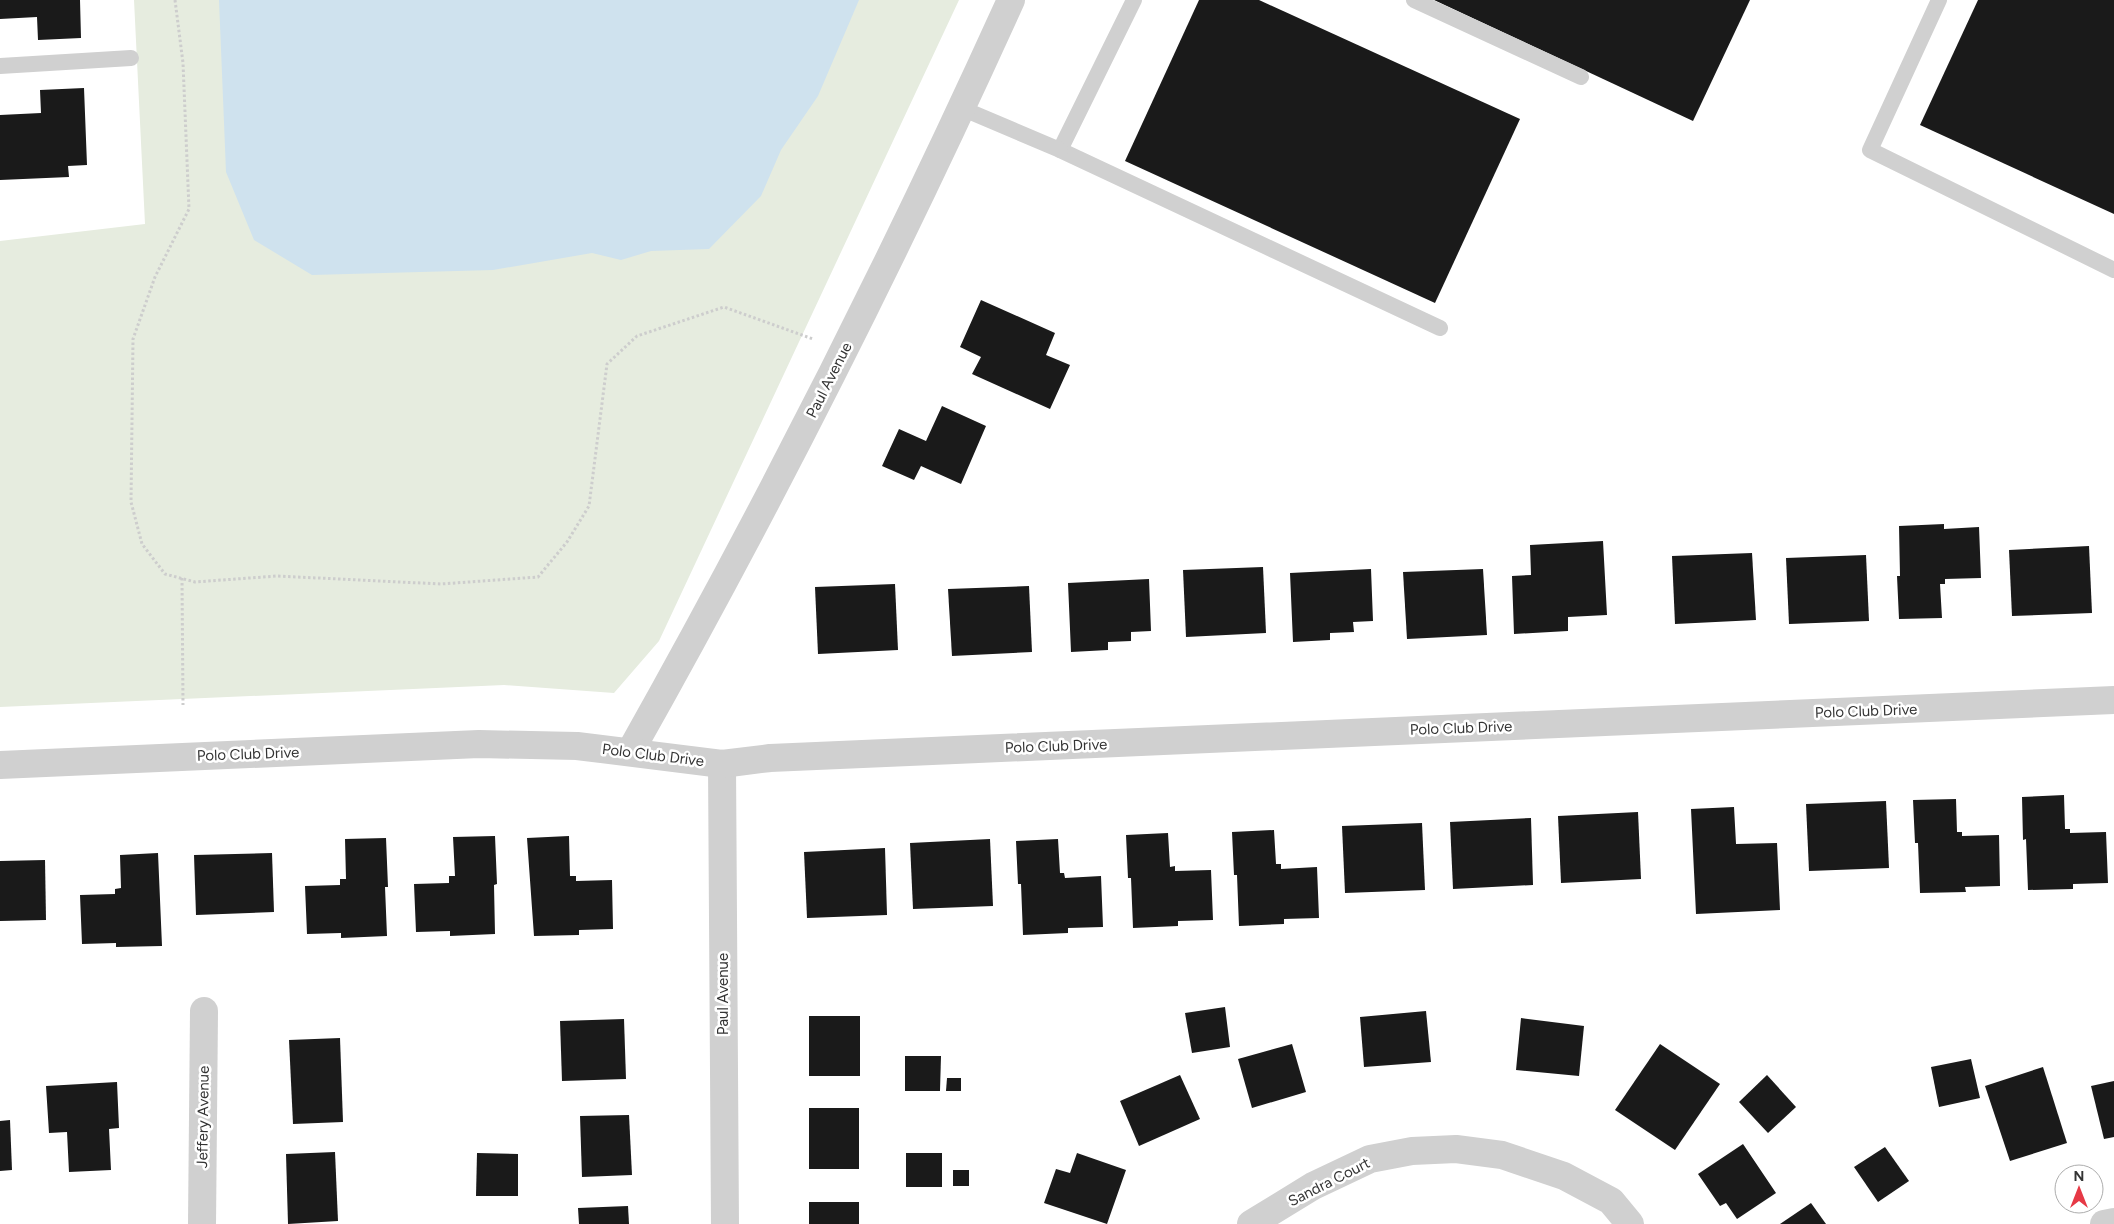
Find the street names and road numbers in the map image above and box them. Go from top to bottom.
street label: Paul Avenue [802,339,856,421]
street label: Polo Club Drive [1814,700,1918,722]
street label: Polo Club Drive [1409,717,1513,739]
street label: Polo Club Drive [1004,735,1108,757]
street label: Polo Club Drive [601,740,705,770]
street label: Polo Club Drive [196,743,300,765]
street label: Paul Avenue [714,953,732,1035]
street label: Jeffery Avenue [193,1066,213,1168]
street label: Sandra Court [1285,1154,1373,1210]

